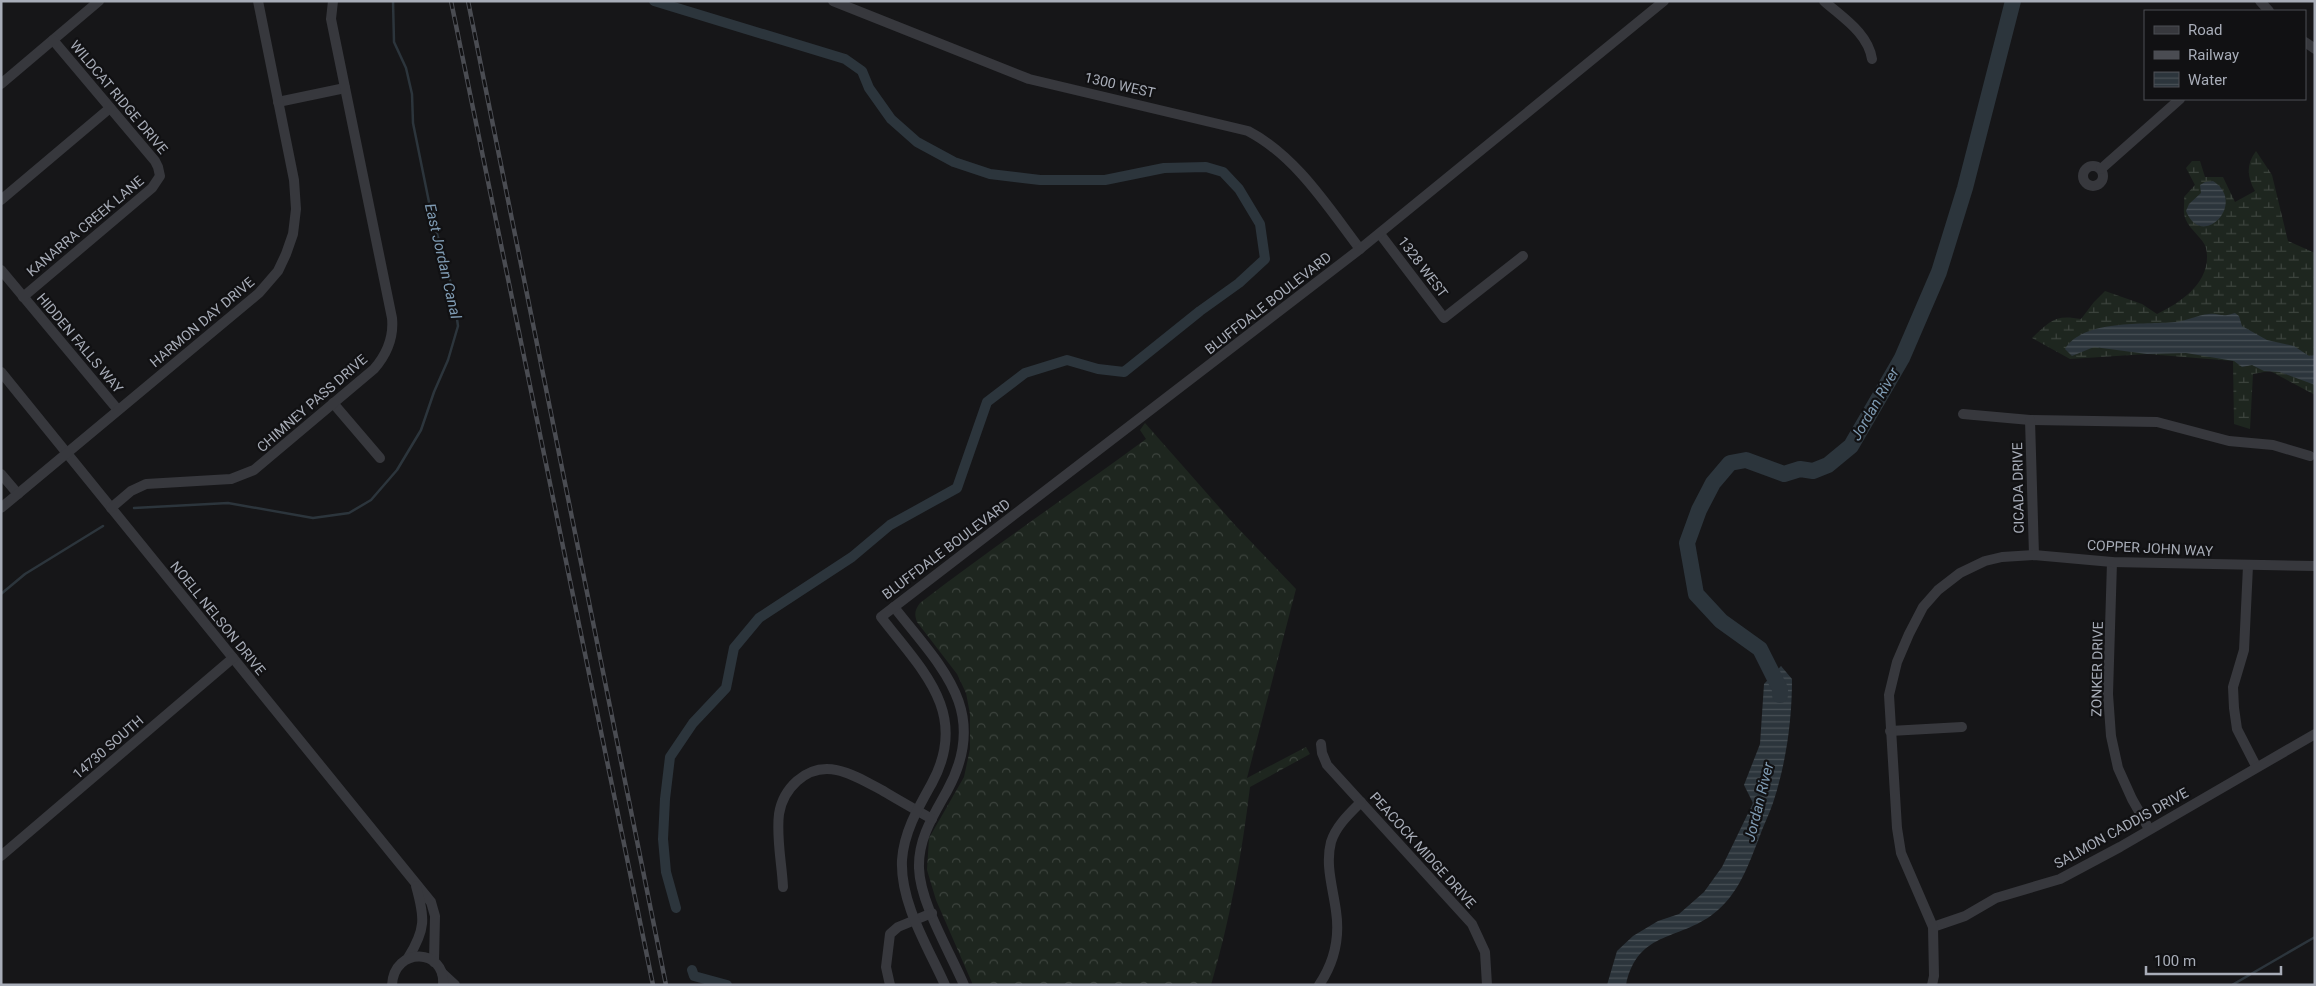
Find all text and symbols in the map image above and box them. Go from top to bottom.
legend [2144,10,2306,100]
text: Road [2188,21,2222,39]
street label: WILDCAT RIDGE DRIVE [67,37,171,157]
text: Railway [2188,46,2239,64]
street label: 1300 WEST [1083,69,1157,101]
text: Water [2188,71,2227,89]
street label: KANARRA CREEK LANE [23,172,147,280]
water label: East Jordan Canal [421,201,465,321]
street label: 1328 WEST [1395,233,1451,301]
street label: BLUFFDALE BOULEVARD [1202,249,1334,357]
street label: HARMON DAY DRIVE [147,274,257,370]
street label: HIDDEN FALLS WAY [34,290,127,397]
street label: CHIMNEY PASS DRIVE [254,351,370,455]
water label: Jordan River [1847,363,1904,444]
street label: CICADA DRIVE [2009,442,2027,534]
street label: BLUFFDALE BOULEVARD [879,496,1013,602]
street label: COPPER JOHN WAY [2087,537,2214,559]
street label: NOELL NELSON DRIVE [167,558,269,678]
street label: ZONKER DRIVE [2088,621,2106,717]
street label: 14730 SOUTH [69,712,147,782]
water label: Jordan River [1740,759,1778,844]
street label: SALMON CADDIS DRIVE [2051,784,2191,872]
street label: PEACOCK MIDGE DRIVE [1367,789,1479,911]
scale bar [2146,944,2281,976]
text: 100 m [2154,952,2196,970]

